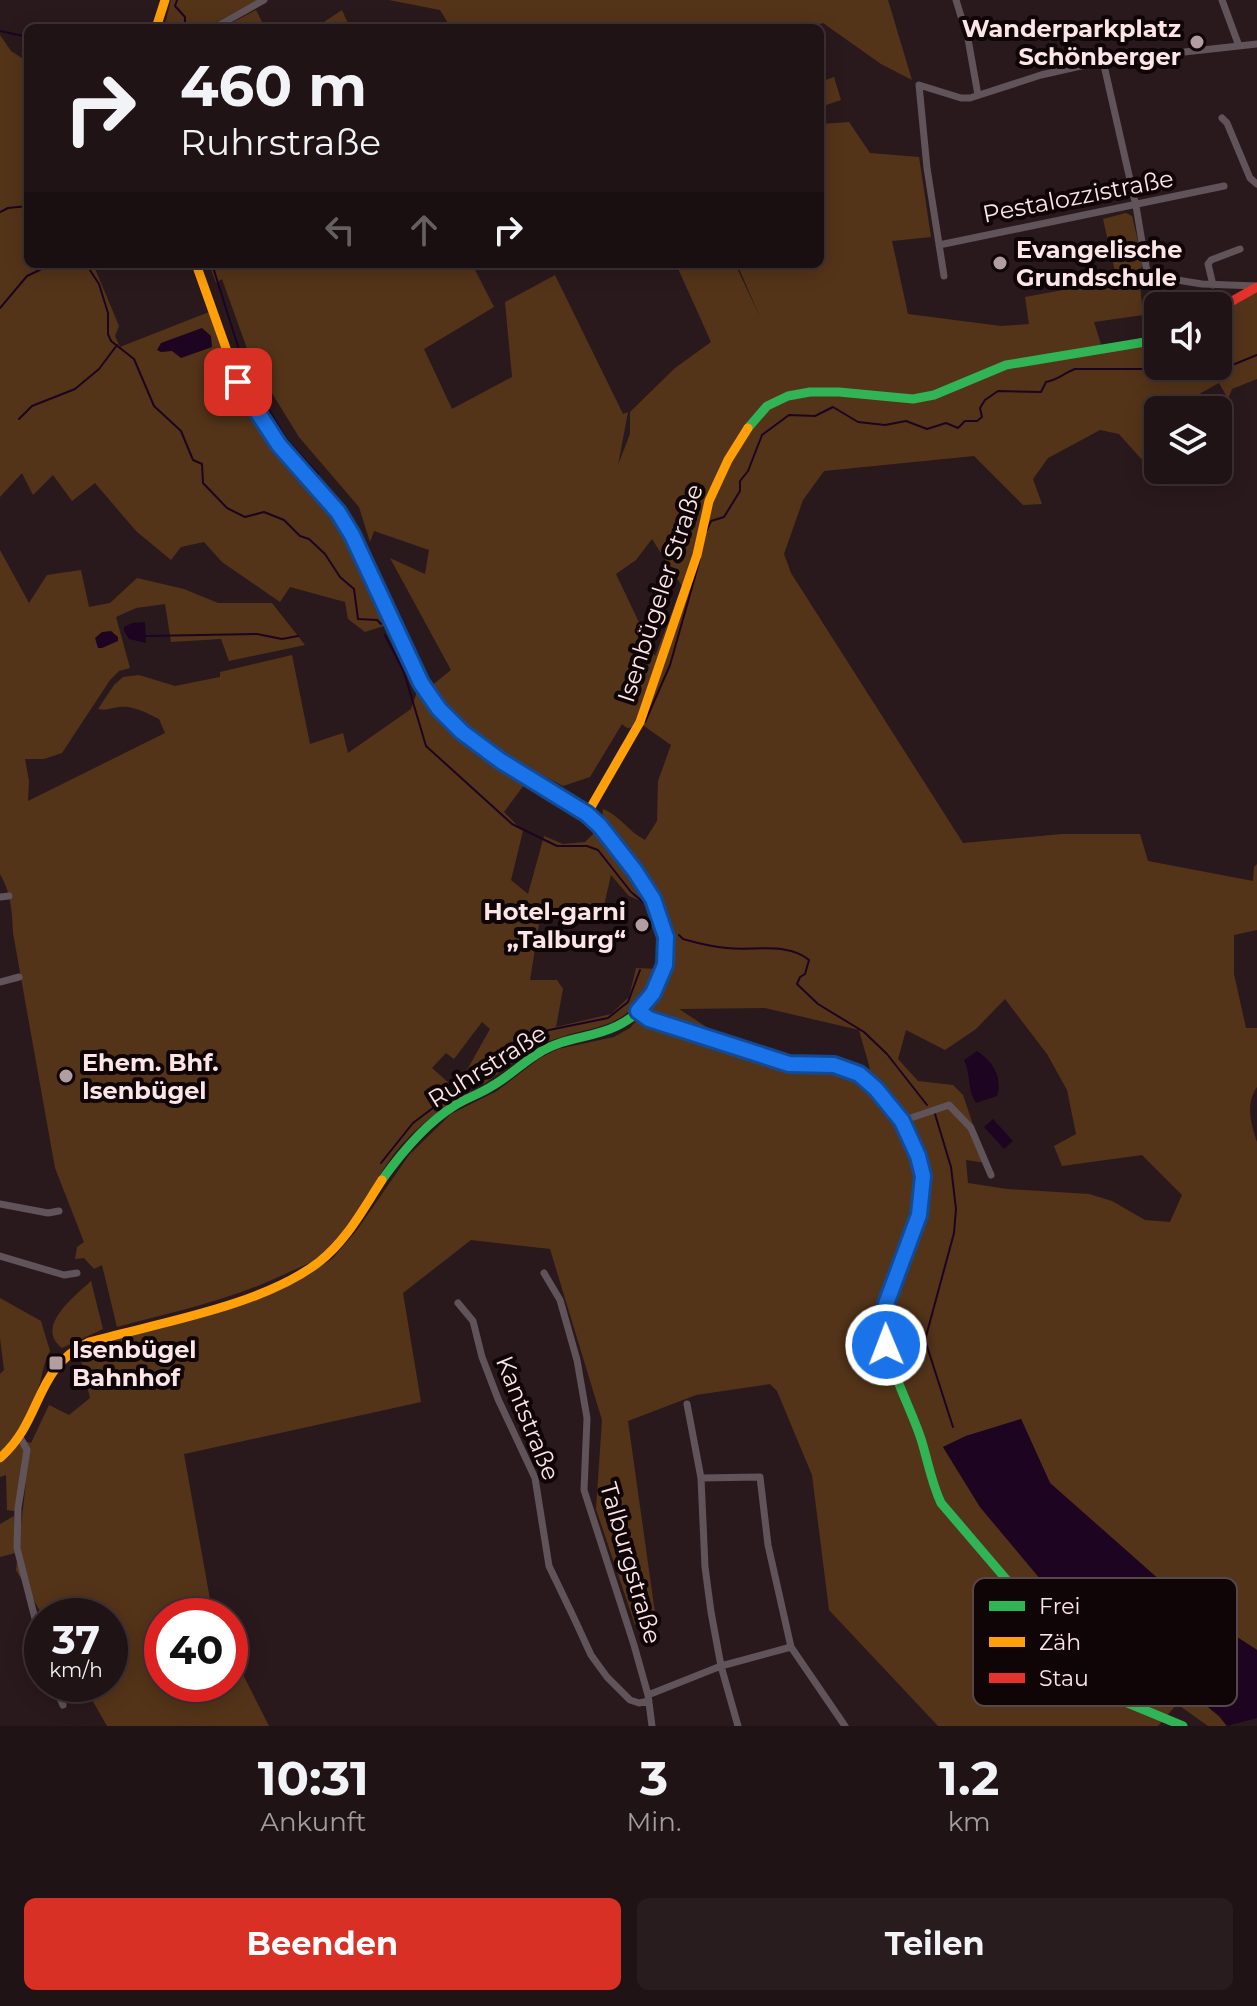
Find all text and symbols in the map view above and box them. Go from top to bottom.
place label: Wanderparkplatz Schönberger [962,14,1181,71]
marker: Wanderparkplatz Schönberger [1188,33,1206,51]
text: 460 m [180,52,367,120]
icon: right [48,56,152,160]
text: Ruhrstraße [180,120,381,164]
street label: Pestalozzistraße [980,163,1176,229]
icon: left [318,208,362,252]
icon: ahead [402,208,446,252]
icon: right [486,208,530,252]
place label: Evangelische Grundschule [1016,235,1182,292]
marker: Evangelische Grundschule [991,254,1009,272]
map controls [1144,292,1232,484]
button: sound [1144,292,1232,380]
pin [204,348,272,416]
icon: arrive [216,360,260,404]
button: layers [1144,396,1232,484]
street label: Isenbügeler Straße [611,480,709,706]
place label: Hotel-garni „Talburg“ [483,897,626,954]
marker: Hotel-garni „Talburg“ [633,916,651,934]
street label: Ruhrstraße [422,1018,552,1114]
place label: Ehem. Bhf. Isenbügel [82,1048,218,1105]
marker: Ehem. Bhf. Isenbügel [57,1067,75,1085]
position arrow [844,1303,928,1387]
place label: Isenbügel Bahnhof [72,1335,197,1392]
street label: Kantstraße [490,1352,566,1484]
marker: Isenbügel Bahnhof [47,1354,65,1372]
street label: Talburgstraße [594,1479,668,1647]
legend [973,1578,1237,1706]
text: Frei [1039,1593,1080,1620]
speed limit sign: 40 [144,1598,248,1702]
text: 37 [52,1615,100,1664]
text: Zäh [1039,1629,1081,1656]
text: km/h [49,1658,103,1682]
text: Stau [1039,1665,1089,1692]
text: 10:31 [258,1749,369,1807]
text: 3 [640,1749,668,1807]
text: 1.2 [939,1749,999,1807]
text: Ankunft [260,1806,366,1838]
text: Min. [627,1806,681,1838]
text: km [948,1806,991,1838]
button: Beenden [24,1898,621,1990]
button: Teilen [637,1898,1233,1990]

